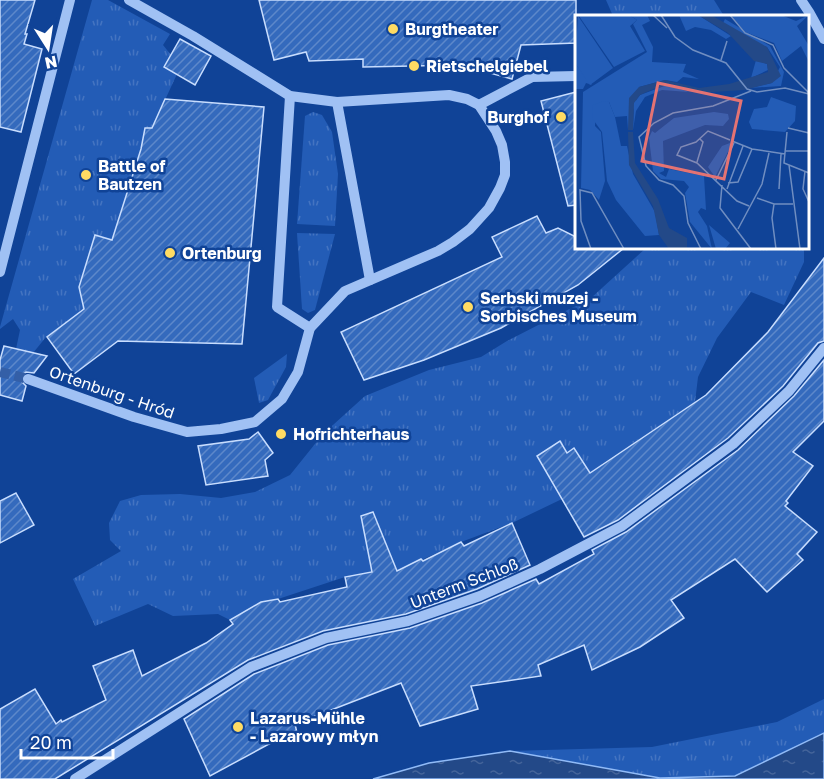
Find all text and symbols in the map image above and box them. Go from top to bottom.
inset map [575,15,809,249]
north arrow [18,18,78,78]
place label: Burgtheater [405,19,499,39]
marker: Burgtheater [386,22,400,36]
text: N [43,52,59,74]
place label: Rietschelgiebel [426,56,549,76]
marker: Rietschelgiebel [407,59,421,73]
place label: Burghof [487,107,549,127]
marker: Burghof [554,110,568,124]
place label: Battle of Bautzen [98,156,165,194]
marker: Battle of Bautzen [79,168,93,182]
place label: Ortenburg [182,243,262,263]
marker: Ortenburg [163,246,177,260]
place label: Serbski muzej - Sorbisches Museum [480,288,637,326]
marker: Serbski muzej - Sorbisches Museum [461,300,475,314]
street label: Ortenburg - Hród [47,361,177,423]
place label: Hofrichterhaus [293,424,410,444]
marker: Hofrichterhaus [274,427,288,441]
street label: Unterm Schloß [407,553,521,613]
place label: Lazarus-Mühle - Lazarowy młyn [250,708,378,746]
marker: Lazarus-Mühle - Lazarowy młyn [231,720,245,734]
scale bar [21,722,112,760]
text: 20 m [30,731,72,753]

